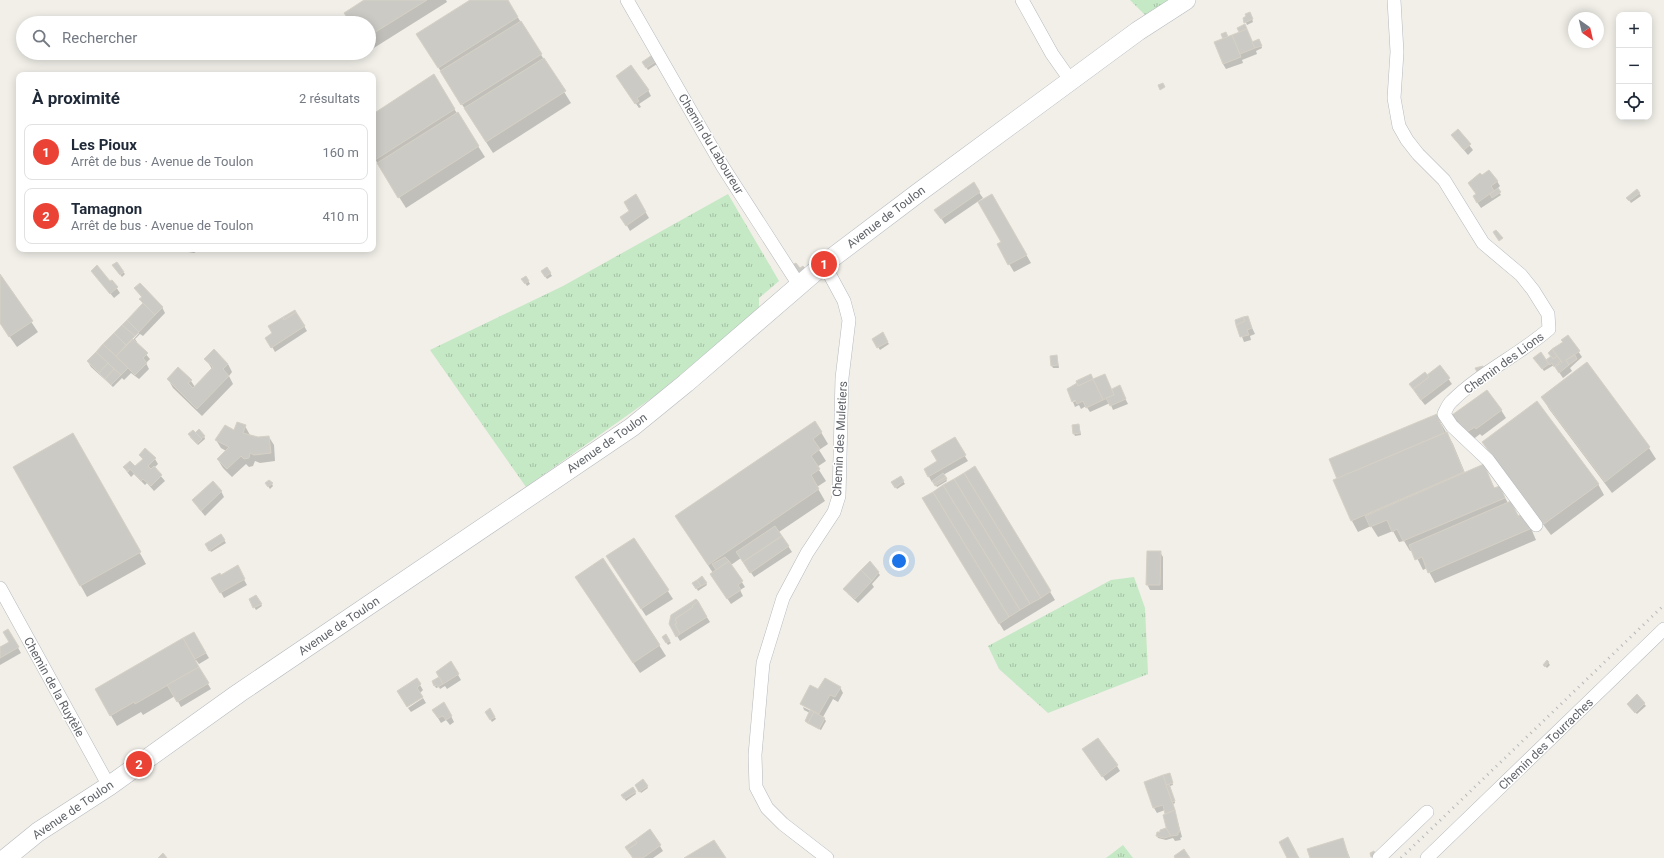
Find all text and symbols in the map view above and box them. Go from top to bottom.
north arrow [1568,12,1604,48]
map controls [1616,12,1652,120]
button: + [1616,12,1652,48]
search box [16,16,376,60]
icon: search [30,27,52,49]
text: Rechercher [62,29,137,47]
button: − [1616,48,1652,84]
button: locate [1616,84,1652,120]
text: À proximité [32,88,120,108]
text: 2 résultats [299,91,360,106]
street label: Chemin du Laboureur [676,91,746,197]
text: Les Pioux [71,136,137,154]
text: 1 [42,145,50,160]
text: 160 m [322,145,359,160]
text: Arrêt de bus · Avenue de Toulon [71,154,253,169]
street label: Avenue de Toulon [844,183,928,251]
text: Tamagnon [71,200,142,218]
text: 2 [42,209,50,224]
text: 410 m [322,209,359,224]
text: Arrêt de bus · Avenue de Toulon [71,218,253,233]
pin: 1 [811,249,837,279]
street label: Chemin des Lions [1461,329,1547,397]
street label: Chemin des Muletiers [830,381,850,497]
street label: Avenue de Toulon [564,410,650,476]
your location [889,551,909,571]
street label: Avenue de Toulon [296,594,382,658]
street label: Chemin de la Ruytèle [21,635,87,739]
street label: Chemin des Tourraches [1496,695,1596,793]
pin: 2 [126,749,152,779]
street label: Avenue de Toulon [30,778,116,842]

